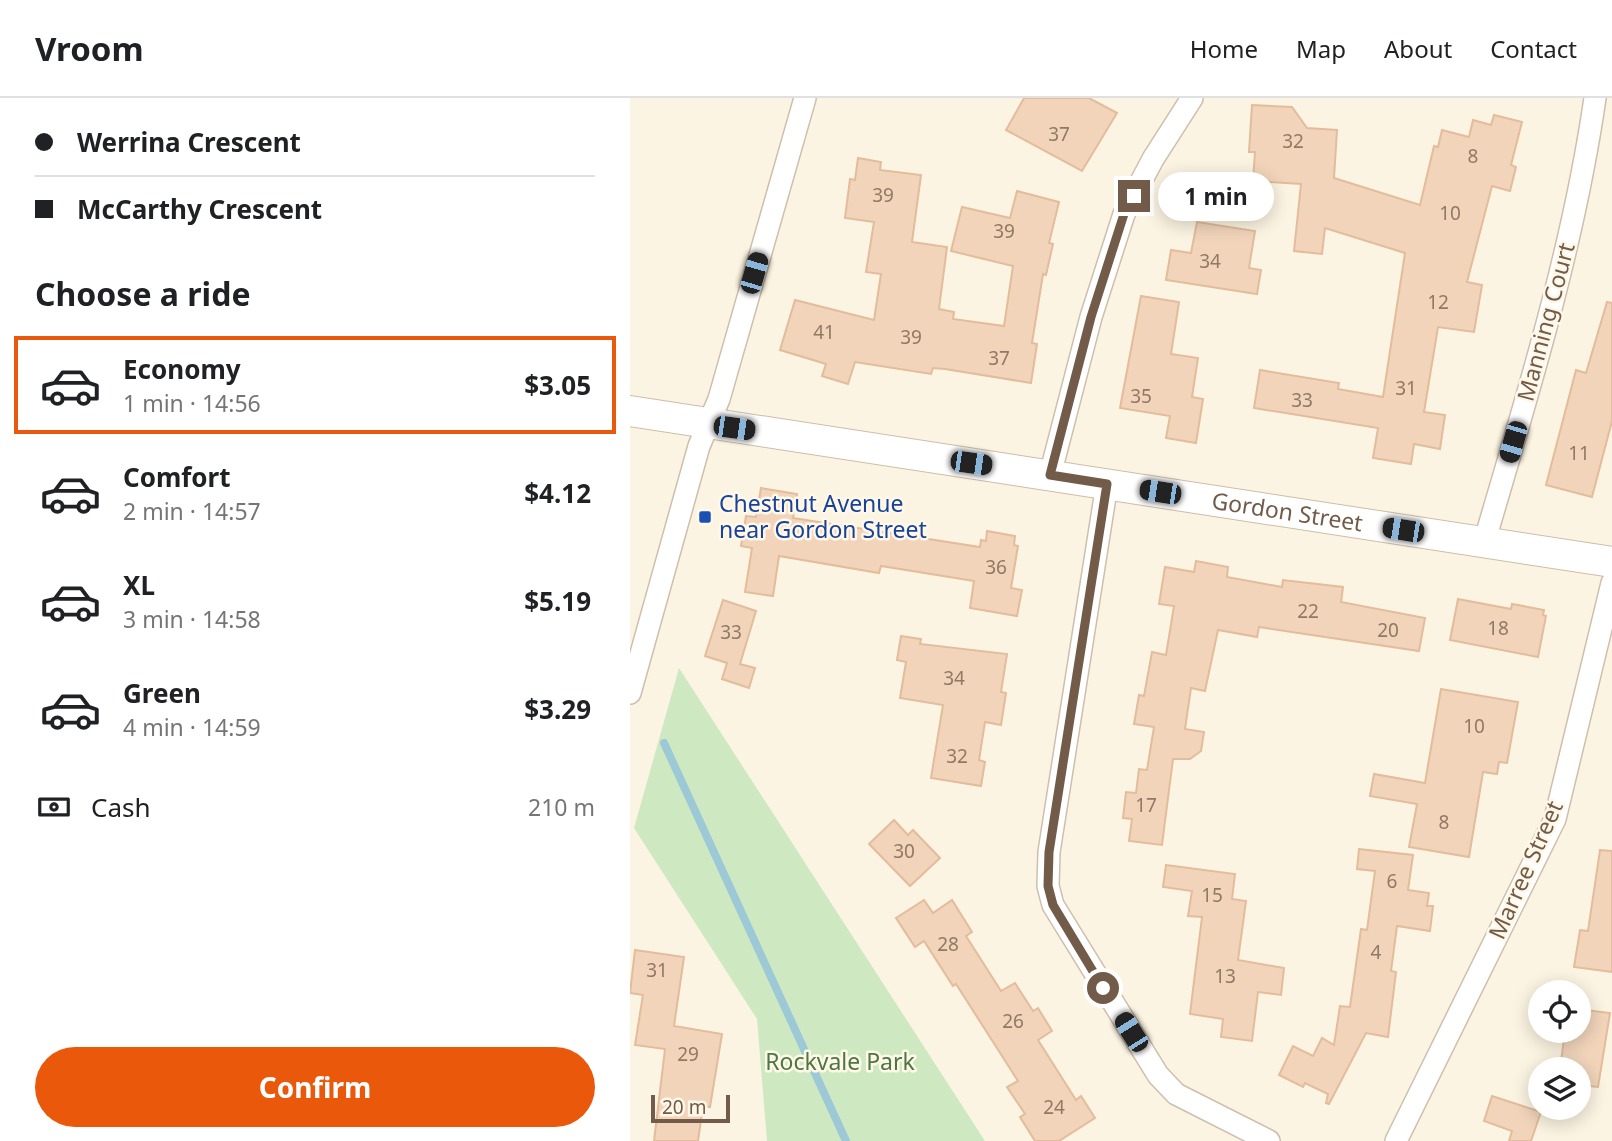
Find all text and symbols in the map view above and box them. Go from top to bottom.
text: Vroom [35,26,144,71]
text: Home [1190,32,1258,65]
text: Map [1296,32,1346,65]
text: About [1384,32,1452,65]
text: Contact [1490,32,1577,65]
house number: 37 [1048,121,1070,147]
text: Werrina Crescent [77,124,301,160]
house number: 32 [1282,128,1304,154]
house number: 8 [1468,143,1478,169]
callout: 1 min [1158,172,1274,220]
route end [1118,180,1150,212]
text: 1 min [1184,180,1248,212]
house number: 39 [872,182,894,208]
text: McCarthy Crescent [77,191,322,227]
house number: 10 [1439,200,1461,226]
house number: 39 [993,218,1015,244]
street label: Manning Court [1508,239,1582,405]
house number: 34 [1199,248,1221,274]
car [739,250,770,296]
text: Choose a ride [35,272,251,315]
house number: 12 [1427,289,1449,315]
house number: 41 [813,319,835,345]
house number: 39 [900,324,922,350]
house number: 37 [988,345,1010,371]
text: Economy [123,351,241,387]
icon: car [39,354,102,417]
text: $3.05 [524,367,591,403]
house number: 31 [1395,375,1417,401]
house number: 35 [1130,383,1152,409]
text: 1 min · 14:56 [123,387,261,419]
house number: 33 [1291,387,1313,413]
car [712,415,757,441]
car [1498,419,1529,465]
house number: 11 [1568,440,1590,466]
car [949,450,994,476]
text: Comfort [123,459,231,495]
icon: car [39,462,102,525]
text: $4.12 [524,475,591,511]
car [1138,478,1183,506]
street label: Gordon Street [1210,484,1365,538]
place label: Chestnut Avenue near Gordon Street [719,487,927,545]
text: 2 min · 14:57 [123,495,261,527]
marker: Chestnut Avenue near Gordon Street [697,509,713,525]
car [1381,516,1426,544]
house number: 36 [985,554,1007,580]
text: XL [123,567,155,603]
icon: car [39,570,102,633]
text: $5.19 [524,583,591,619]
house number: 22 [1297,598,1319,624]
text: 3 min · 14:58 [123,603,261,635]
house number: 18 [1487,615,1509,641]
house number: 20 [1377,617,1399,643]
house number: 33 [720,619,742,645]
house number: 34 [943,665,965,691]
text: Green [123,675,201,711]
icon: car [39,678,102,741]
text: $3.29 [524,691,591,727]
text: 4 min · 14:59 [123,711,261,743]
house number: 10 [1463,713,1485,739]
house number: 32 [946,743,968,769]
icon: cash [35,788,73,826]
text: Cash [91,789,151,825]
text: 210 m [528,791,595,823]
house number: 17 [1135,792,1157,818]
street label: Marree Street [1480,795,1570,944]
house number: 8 [1439,809,1449,835]
house number: 30 [893,838,915,864]
house number: 6 [1387,868,1397,894]
house number: 15 [1201,882,1223,908]
house number: 28 [937,931,959,957]
house number: 4 [1371,939,1382,965]
house number: 31 [646,957,668,983]
house number: 13 [1214,963,1236,989]
route start [1087,972,1119,1004]
map controls [1528,980,1591,1120]
button: locate [1528,980,1591,1043]
house number: 26 [1002,1008,1024,1034]
car [1111,1009,1152,1055]
house number: 29 [677,1041,699,1067]
park label: Rockvale Park [765,1045,916,1077]
button: Confirm [35,1047,595,1127]
button: layers [1528,1057,1591,1120]
scale bar [651,1092,730,1124]
text: 20 m [662,1094,706,1120]
house number: 24 [1043,1094,1065,1120]

